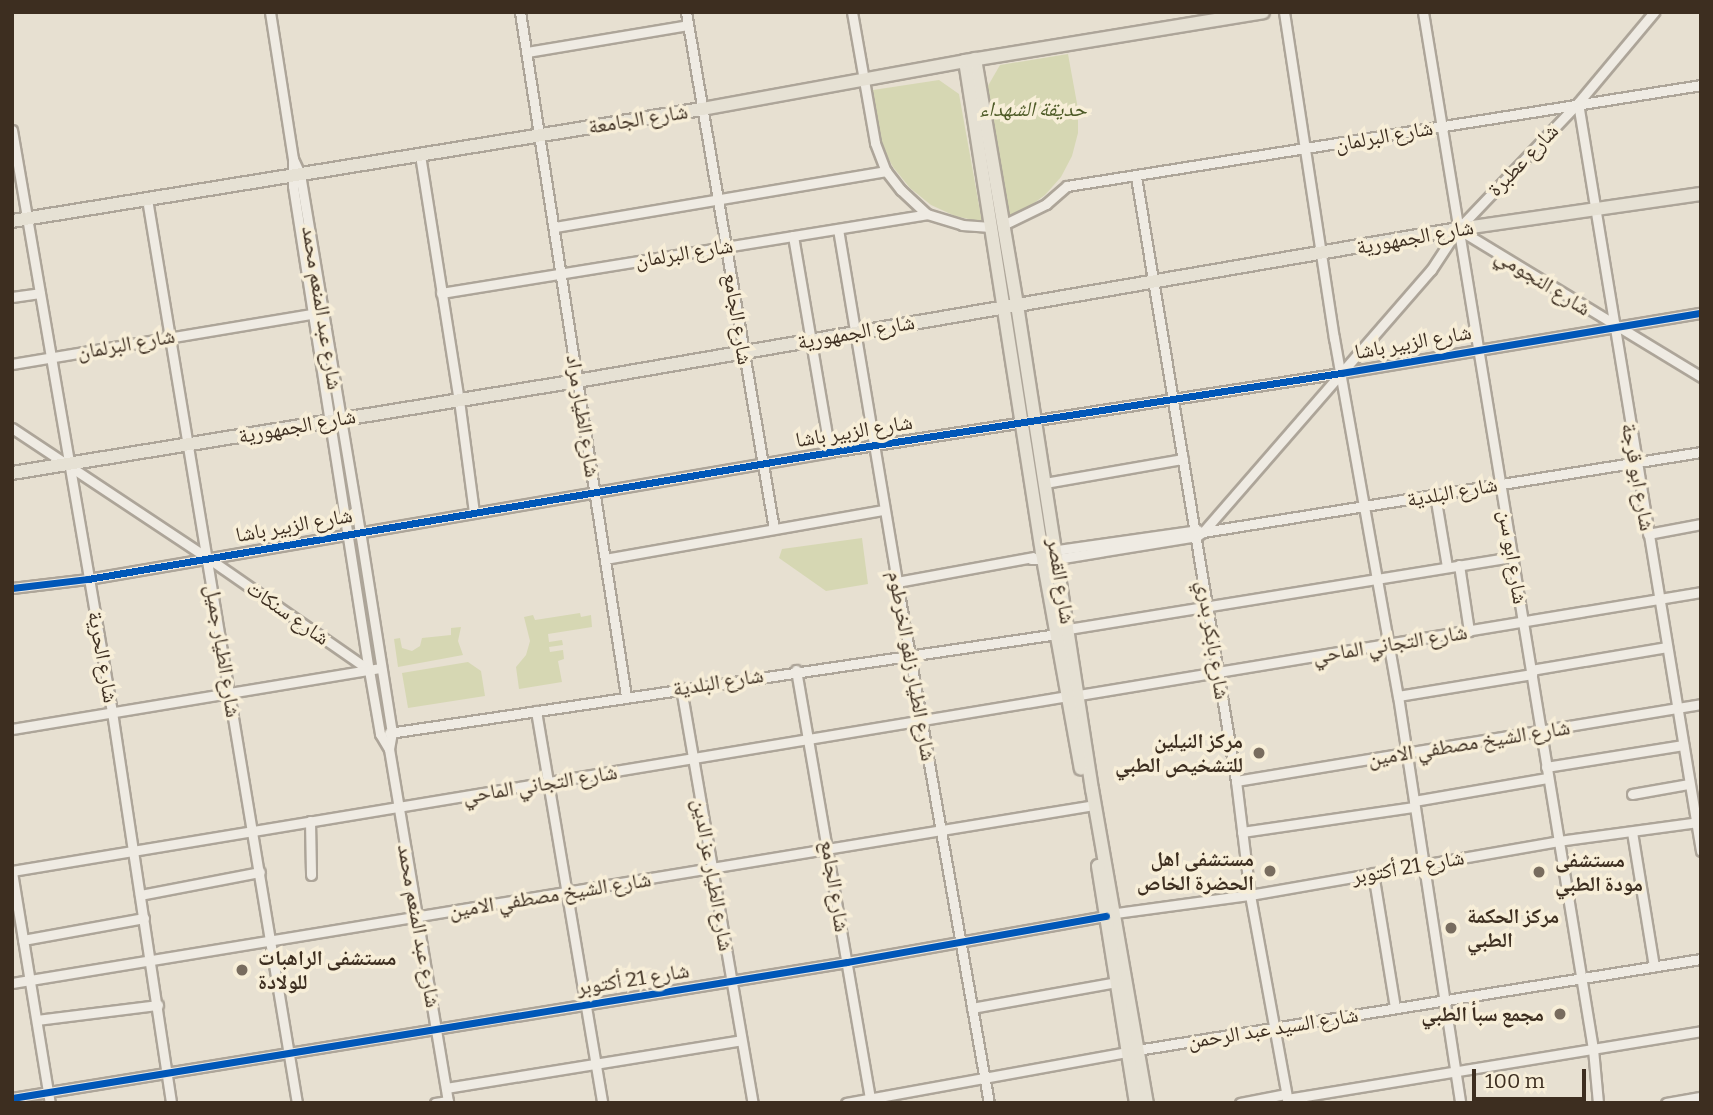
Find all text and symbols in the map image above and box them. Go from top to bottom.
park label: حديقة الشهداء [979,96,1087,122]
street label: شارع الجامعة [586,99,690,139]
street label: شارع البرلمان [1333,115,1435,157]
street label: شارع عطبرة [1482,118,1564,202]
street label: شارع الجمهورية [1354,214,1476,260]
street label: شارع عبد المنعم محمد [297,224,347,392]
street label: شارع البرلمان [633,233,735,273]
street label: شارع النجومي [1491,243,1595,321]
street label: شارع الجامع [718,271,758,367]
street label: شارع الجمهورية [795,309,917,355]
street label: شارع الزبير باشا [1353,319,1473,365]
street label: شارع البرلمان [75,323,177,365]
street label: شارع الطيار مراد [561,353,605,479]
street label: شارع الجمهورية [236,403,358,449]
street label: شارع الزبير باشا [794,409,914,453]
street label: شارع ابو قرجة [1616,421,1660,533]
street label: شارع البلدية [1405,472,1499,512]
street label: شارع الزبير باشا [234,502,354,548]
street label: شارع ابو سن [1493,508,1533,606]
street label: شارع القصر [1042,536,1080,626]
street label: شارع الطيار زلفو الخرطوم [883,569,941,763]
street label: شارع سنكات [242,575,334,651]
street label: شارع بابكر بدري [1191,579,1235,701]
street label: شارع الطيار جميل [200,583,246,719]
street label: شارع الحرية [83,609,123,705]
street label: شارع التجاني الماحي [1311,619,1469,669]
street label: شارع البلدية [671,662,765,702]
street label: شارع الشيخ مصطفي الامين [1366,715,1572,771]
place label: مركز النيلين للتشخيص الطبي [1115,728,1243,778]
marker: مركز النيلين للتشخيص الطبي [1249,743,1269,763]
street label: شارع التجاني الماحي [461,759,619,809]
street label: شارع الطيار عز الدين [687,797,739,953]
street label: شارع الجامع [815,838,855,934]
street label: شارع عبد المنعم محمد [392,842,446,1010]
street label: شارع 21 أكتوبر [1350,845,1466,889]
place label: مستشفى اهل الحضرة الخاص [1137,846,1254,896]
place label: مستشفى مودة الطبي [1555,847,1643,897]
marker: مستشفى اهل الحضرة الخاص [1260,861,1280,881]
marker: مستشفى مودة الطبي [1529,862,1549,882]
street label: شارع الشيخ مصطفي الامين [447,867,653,923]
place label: مركز الحكمة الطبي [1467,903,1559,953]
marker: مركز الحكمة الطبي [1441,918,1461,938]
place label: مستشفى الراهبات للولادة [258,945,396,995]
street label: شارع 21 أكتوبر [575,958,691,1000]
marker: مستشفى الراهبات للولادة [232,960,252,980]
place label: مجمع سبأ الطبي [1421,1001,1544,1027]
street label: شارع السيد عبد الرحمن [1186,1002,1360,1054]
marker: مجمع سبأ الطبي [1550,1004,1570,1024]
scale bar [1475,1056,1589,1100]
text: 100 m [1485,1068,1545,1094]

